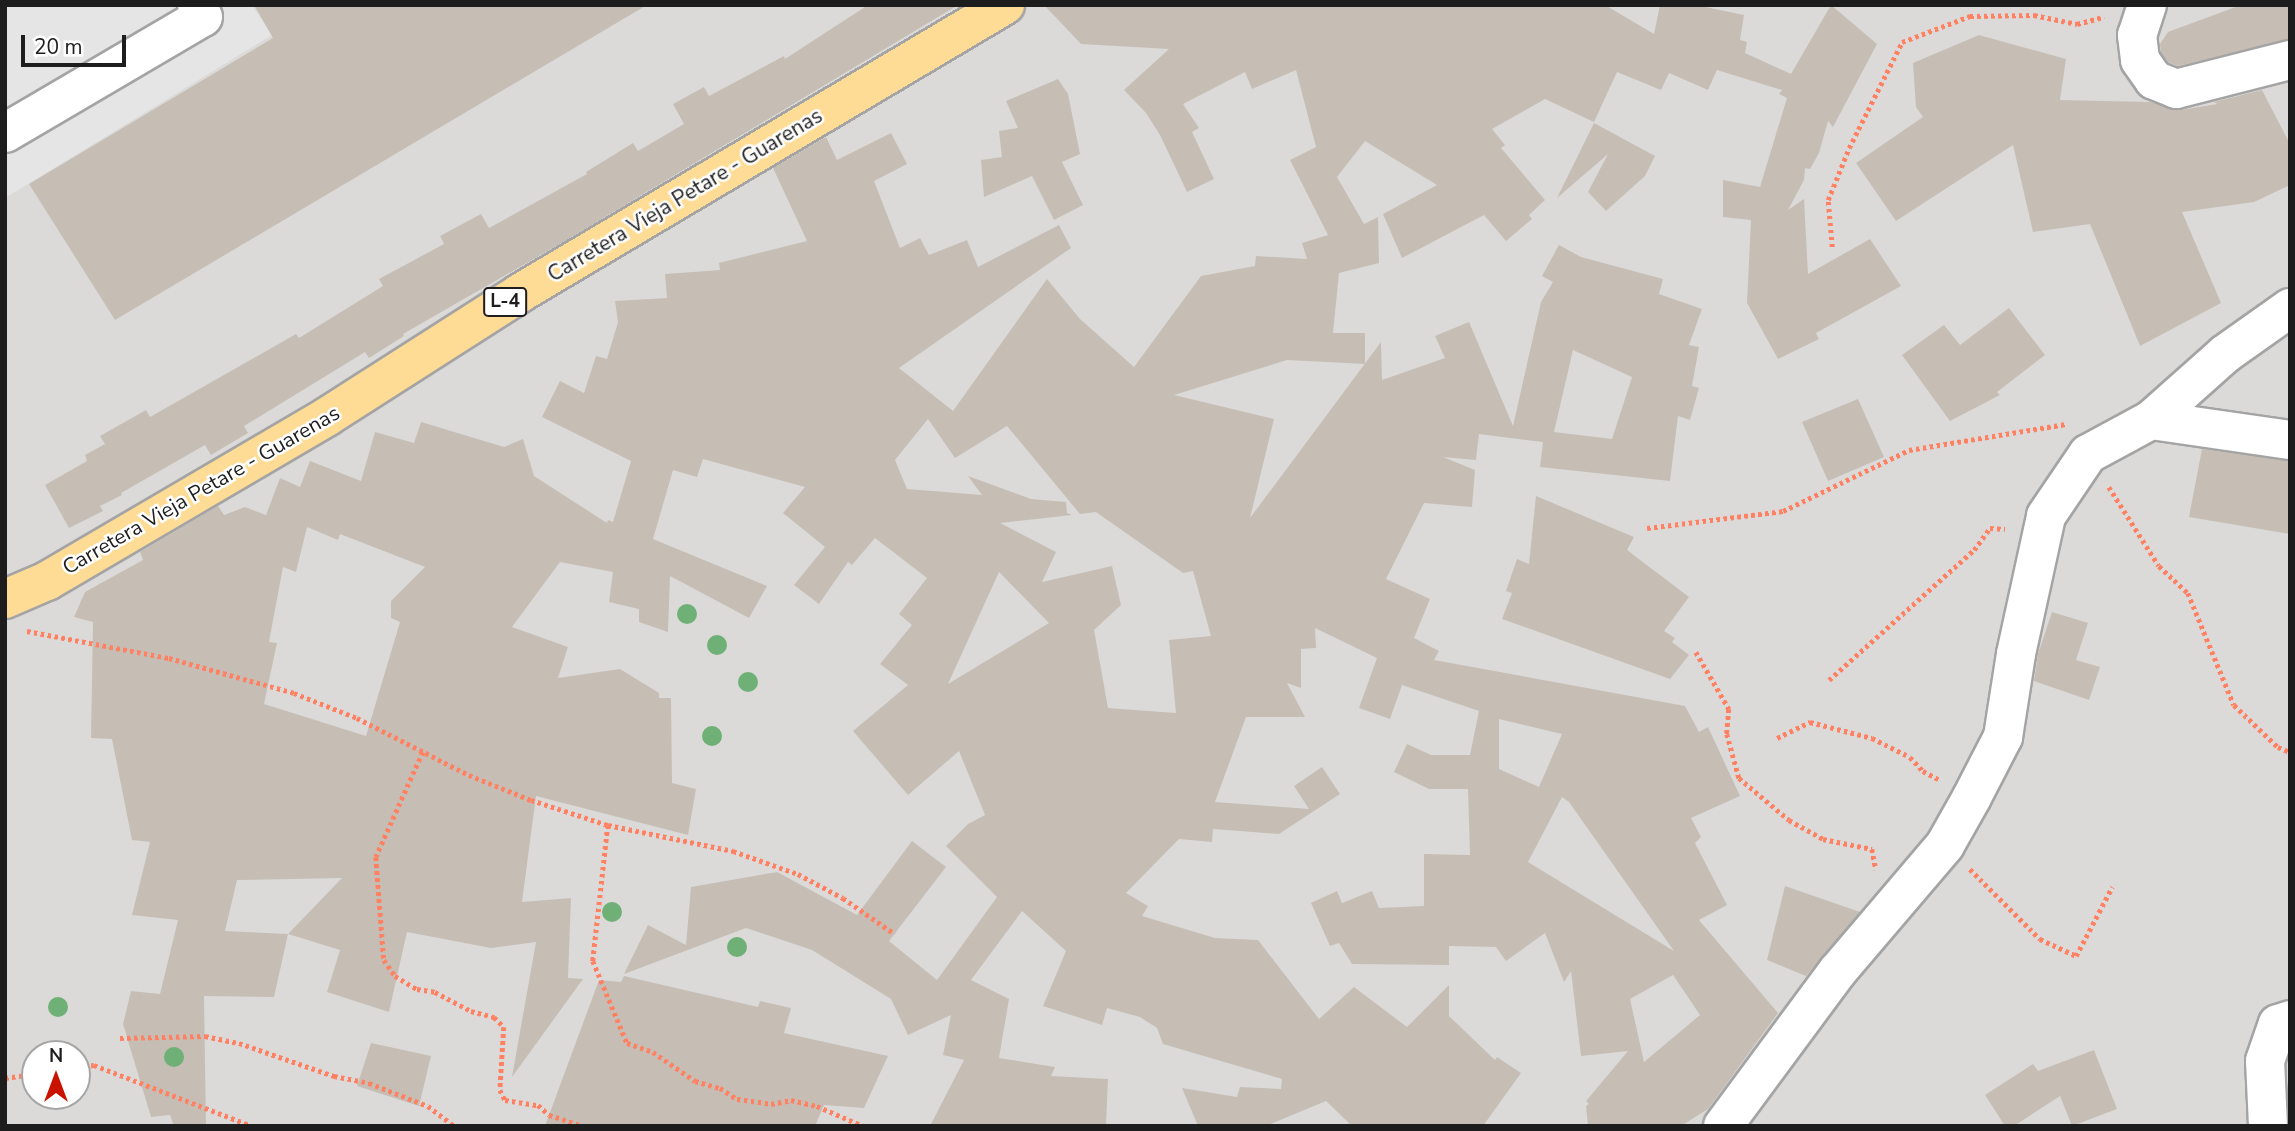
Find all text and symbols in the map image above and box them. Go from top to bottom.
scale bar [24,21,130,65]
text: 20 m [34,33,83,61]
street label: Carretera Vieja Petare - Guarenas [543,103,827,287]
road number: L-4 [482,286,528,318]
street label: Carretera Vieja Petare - Guarenas [58,400,344,580]
north arrow [21,1040,91,1110]
text: N [49,1043,63,1069]

